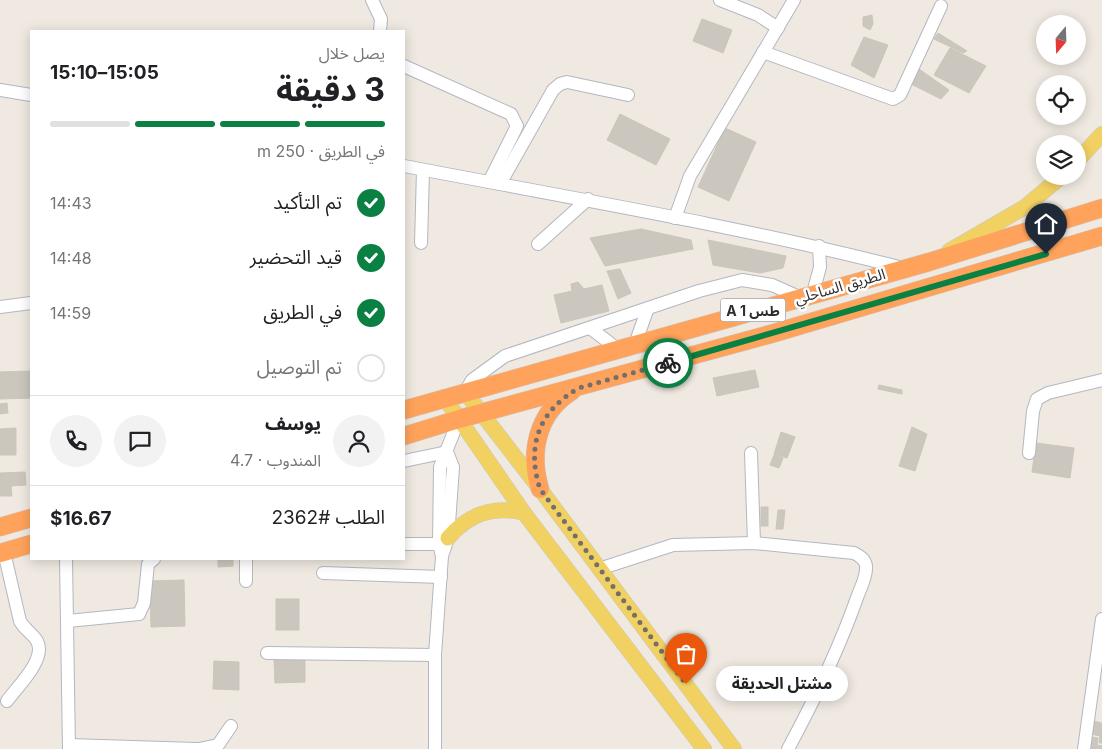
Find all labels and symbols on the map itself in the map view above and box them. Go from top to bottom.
north arrow [1036,15,1086,65]
pin [1025,203,1067,254]
street label: الطريق الساحلي [792,264,888,310]
road number: A 1 طس [720,298,786,322]
courier [643,338,693,388]
pin [665,633,707,684]
callout: مشتل الحديقة [716,666,848,702]

